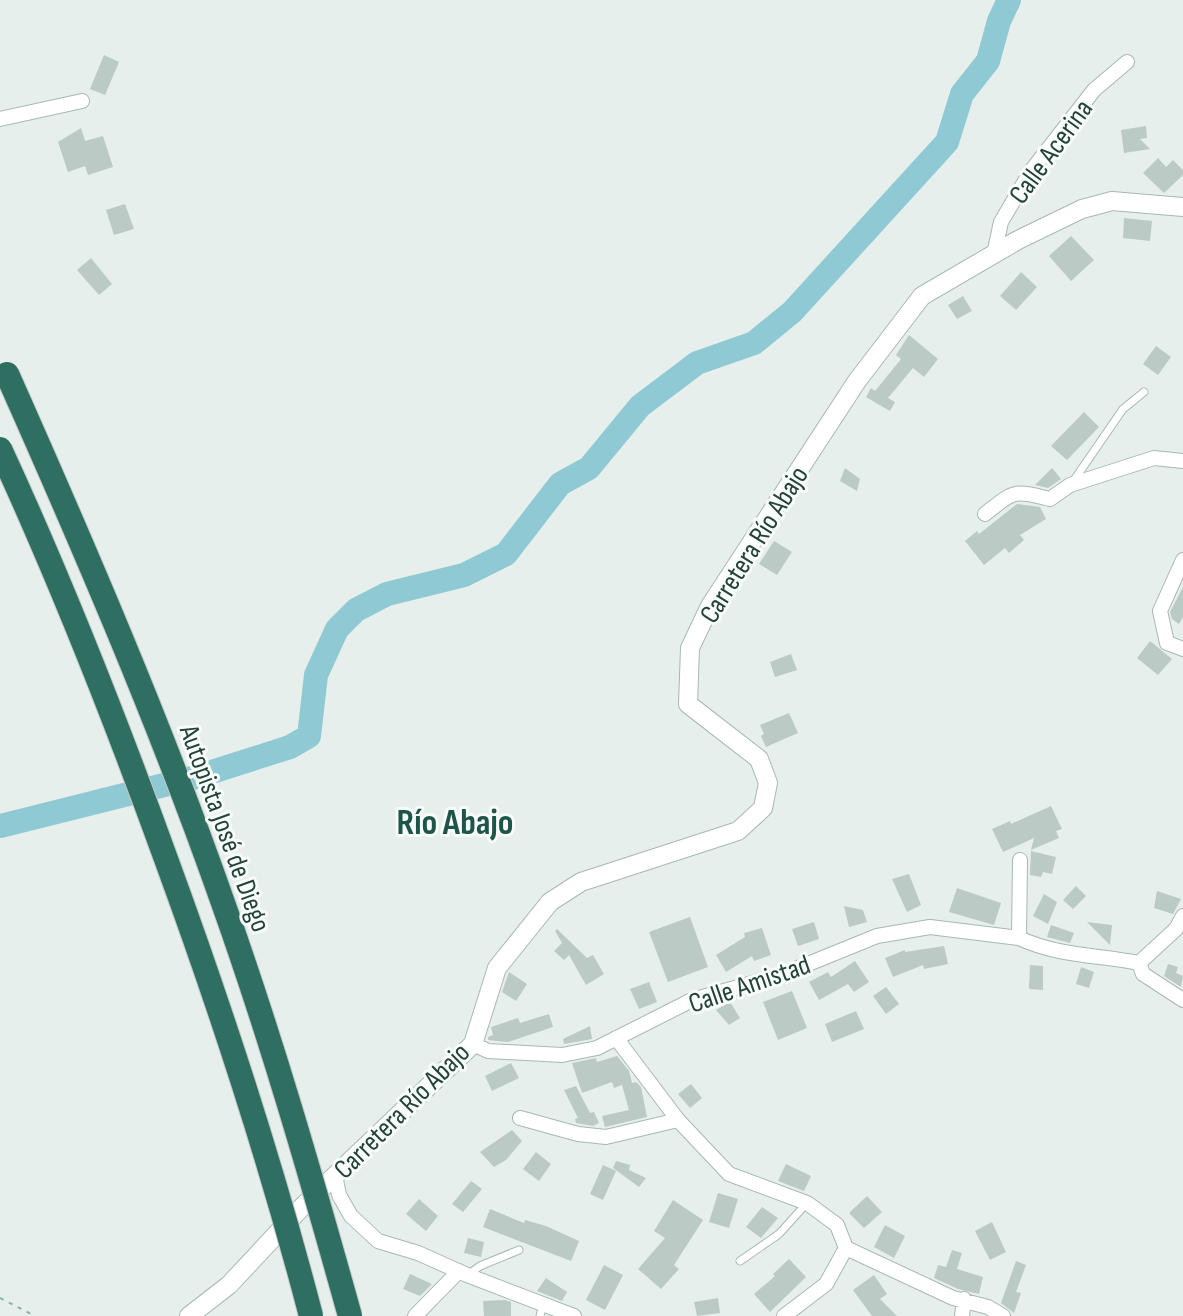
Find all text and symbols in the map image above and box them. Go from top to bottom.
street label: Calle Acerina [1002,93,1100,210]
street label: Carretera Río Abajo [693,460,816,629]
street label: Autopista José de Diego [172,720,277,936]
district label: Río Abajo [397,802,513,845]
street label: Calle Amistad [684,948,815,1021]
street label: Carretera Río Abajo [327,1036,477,1186]

